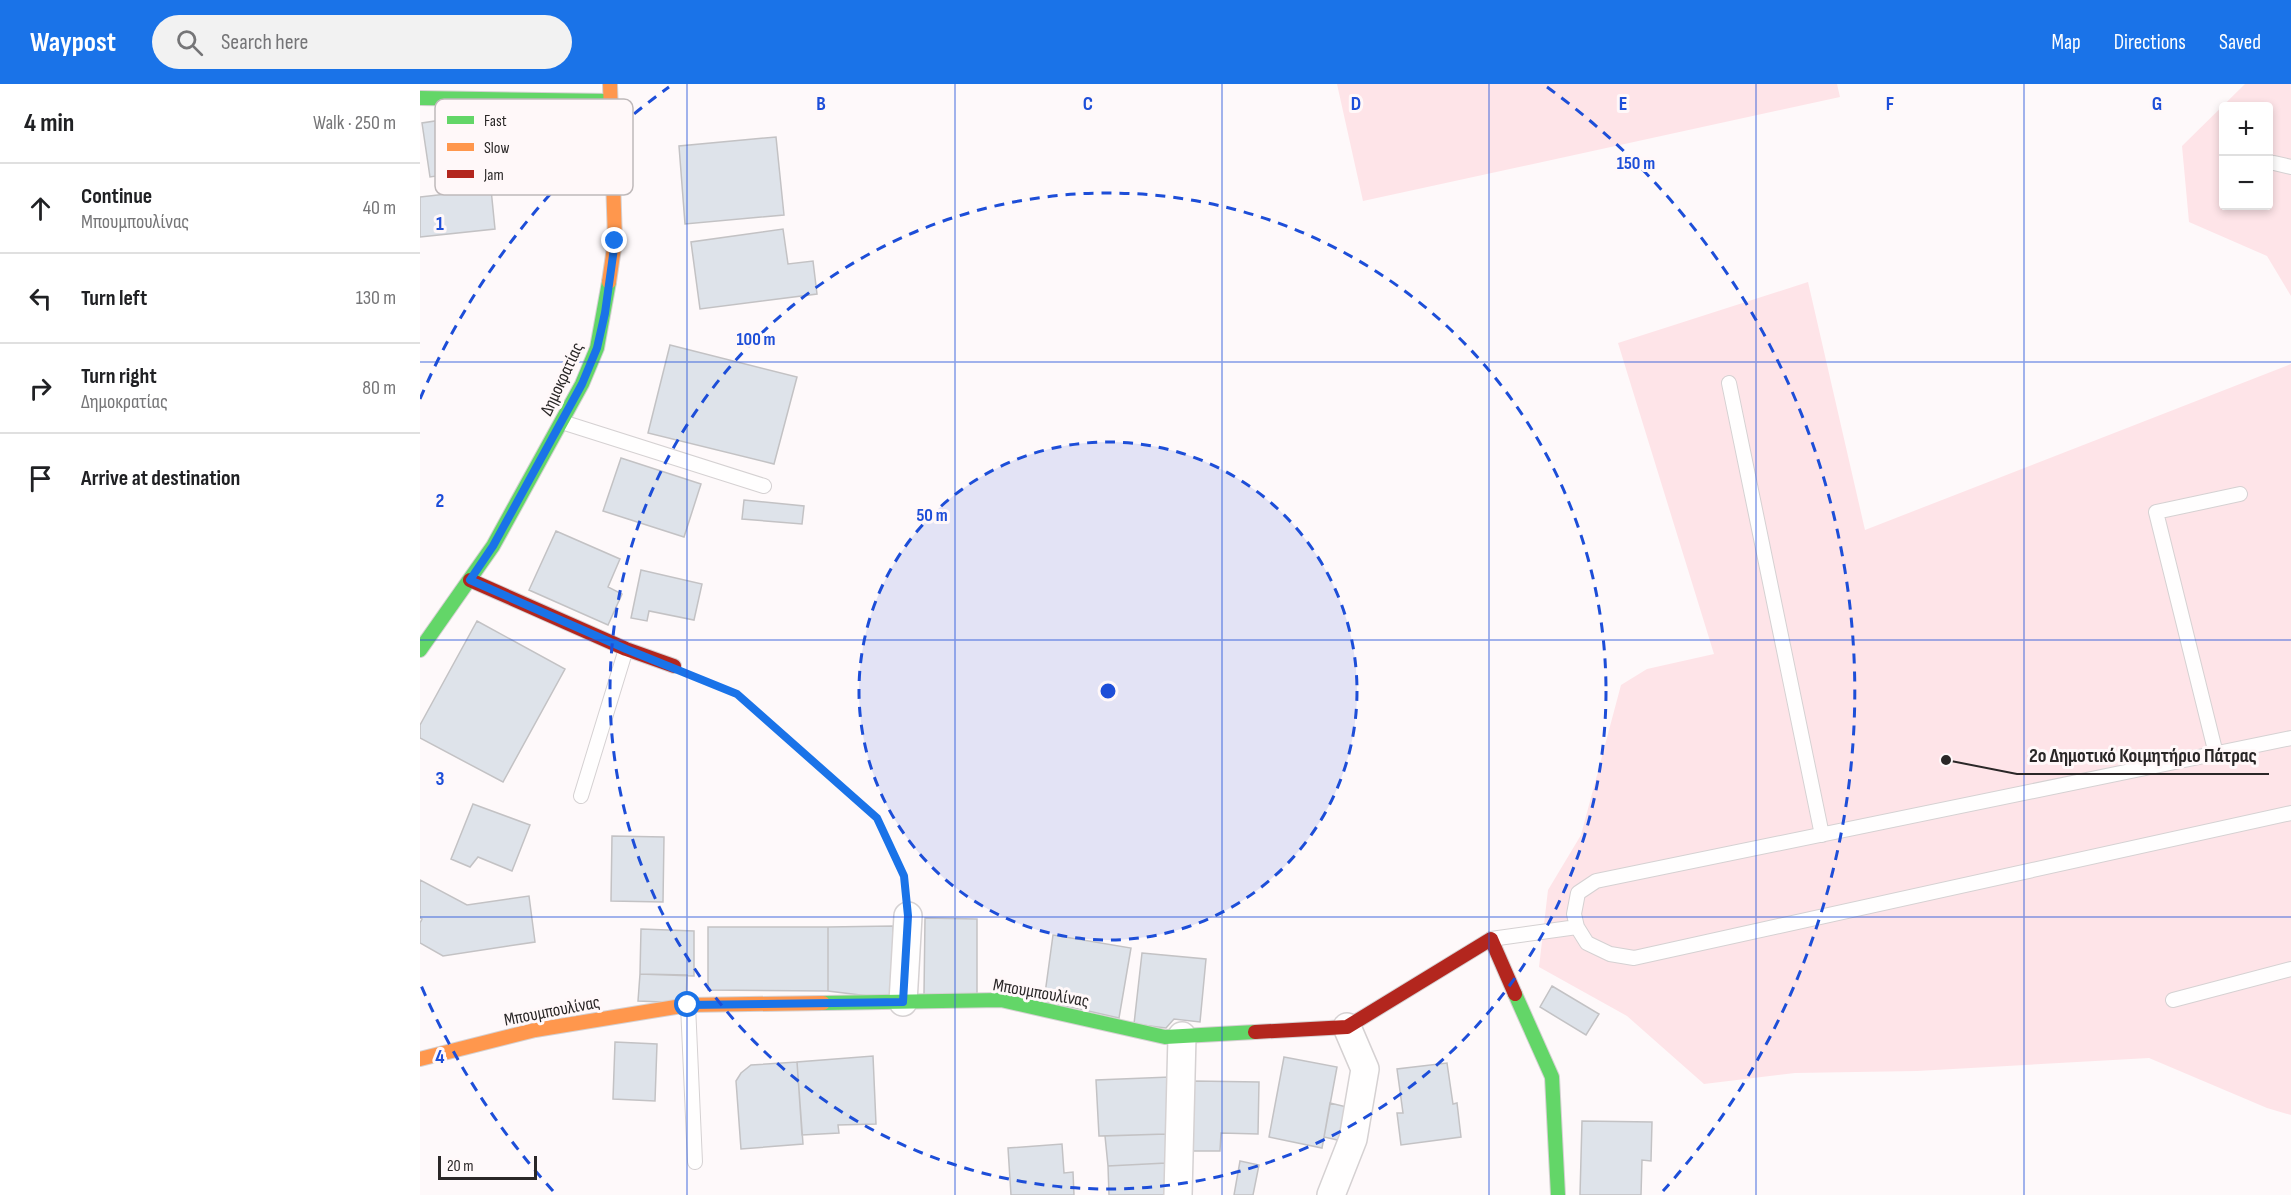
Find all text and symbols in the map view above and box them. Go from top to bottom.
search box [152,15,572,69]
text: Waypost [30,26,116,59]
icon: search [173,26,206,59]
text: Search here [221,29,308,56]
text: Map [2051,30,2081,55]
text: Directions [2114,30,2186,55]
text: Saved [2219,30,2261,55]
text: B [816,92,826,116]
text: C [1083,92,1093,116]
text: D [1351,92,1361,116]
text: E [1619,92,1627,116]
text: F [1886,92,1894,116]
text: G [2152,92,2162,116]
legend [435,99,633,195]
map controls [2219,102,2273,210]
button: + [2219,102,2273,156]
text: 4 min [24,108,74,139]
text: Walk · 250 m [313,111,396,135]
text: Fast [484,112,507,131]
text: Slow [484,139,509,158]
text: 150 m [1617,153,1655,174]
button: − [2219,156,2273,210]
text: Jam [483,166,504,185]
text: Continue [81,183,152,210]
icon: ahead [24,192,57,225]
text: 40 m [363,196,396,220]
text: Μπουμπουλίνας [81,210,189,234]
text: 1 [436,212,444,236]
route end [601,227,627,253]
icon: left [24,282,57,315]
text: Turn left [81,285,147,312]
text: 130 m [356,286,396,310]
text: 100 m [737,329,776,350]
street label: Δημοκρατίας [536,339,588,419]
text: Turn right [81,363,157,390]
icon: right [24,372,57,405]
text: 80 m [362,376,396,400]
text: Δημοκρατίας [81,390,168,414]
icon: arrive [24,462,57,495]
text: Arrive at destination [81,465,240,492]
text: 2 [436,489,444,513]
text: 50 m [916,505,948,526]
centre of rings [1098,681,1118,701]
callout: 2o Δημοτικό Κοιμητήριο Πάτρας [2017,736,2269,774]
text: 2o Δημοτικό Κοιμητήριο Πάτρας [2029,744,2257,768]
text: 3 [436,767,445,791]
street label: Μπουμπουλίνας [991,974,1091,1012]
street label: Μπουμπουλίνας [502,991,602,1031]
route start [674,991,700,1017]
text: 4 [435,1045,445,1069]
scale bar [438,1153,537,1180]
text: 20 m [447,1157,474,1176]

